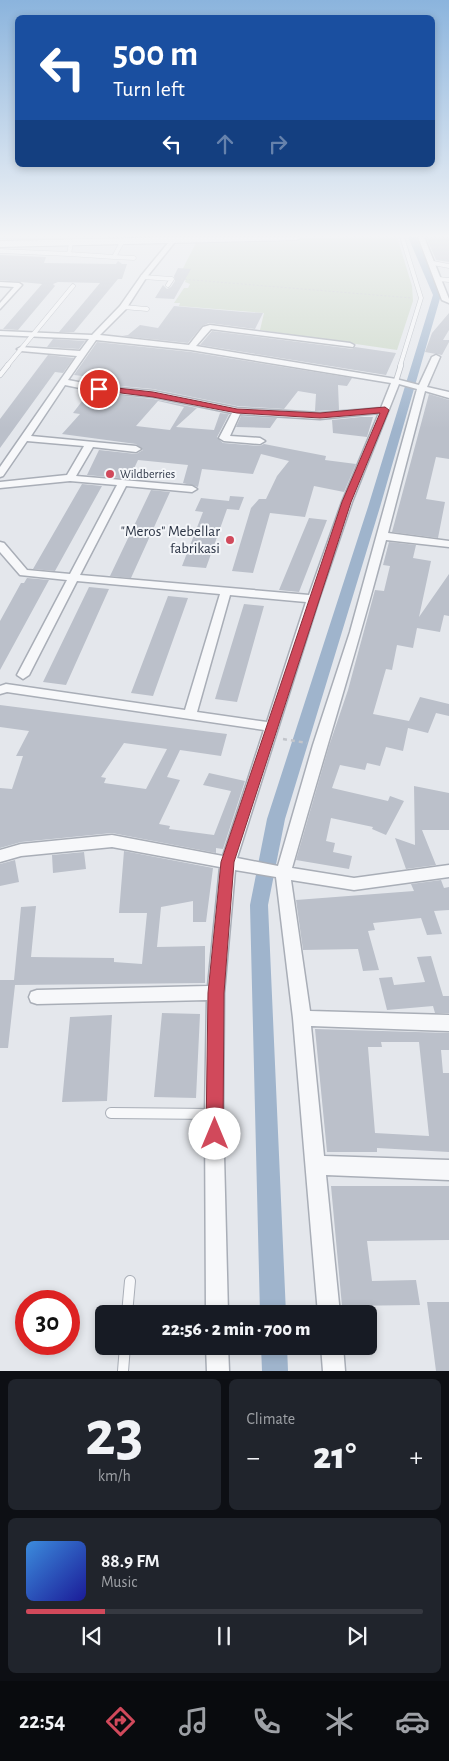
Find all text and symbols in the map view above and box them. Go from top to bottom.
icon: left [30,35,95,100]
text: 500 m [113,37,198,72]
text: Turn left [113,78,185,100]
icon: left [158,130,186,158]
icon: ahead [211,130,239,158]
icon: right [264,130,292,158]
pin [78,368,120,410]
icon: arrive [85,375,113,403]
marker: Wildberries [104,468,116,480]
place label: Wildberries [120,468,175,480]
place label: "Meros" Mebellar fabrikasi [121,524,220,556]
marker: "Meros" Mebellar fabrikasi [224,534,236,546]
position arrow [188,1107,240,1159]
speed limit sign: 30 [15,1290,80,1355]
text: 22:56 · 2 min · 700 m [162,1320,310,1339]
text: 23 [85,1402,144,1467]
text: Climate [247,1411,295,1427]
text: 21° [313,1438,356,1476]
text: − [247,1444,260,1472]
text: + [410,1444,423,1472]
text: km/h [98,1468,131,1484]
text: 88.9 FM [101,1552,160,1571]
text: Music [101,1574,137,1590]
icon: previous [78,1622,106,1650]
icon: pause [210,1622,238,1650]
icon: next [343,1622,371,1650]
icon: directions [103,1704,138,1739]
icon: music [176,1704,211,1739]
icon: phone [249,1704,284,1739]
icon: climate [322,1704,357,1739]
icon: car [395,1704,430,1739]
text: 22:54 [19,1710,65,1732]

